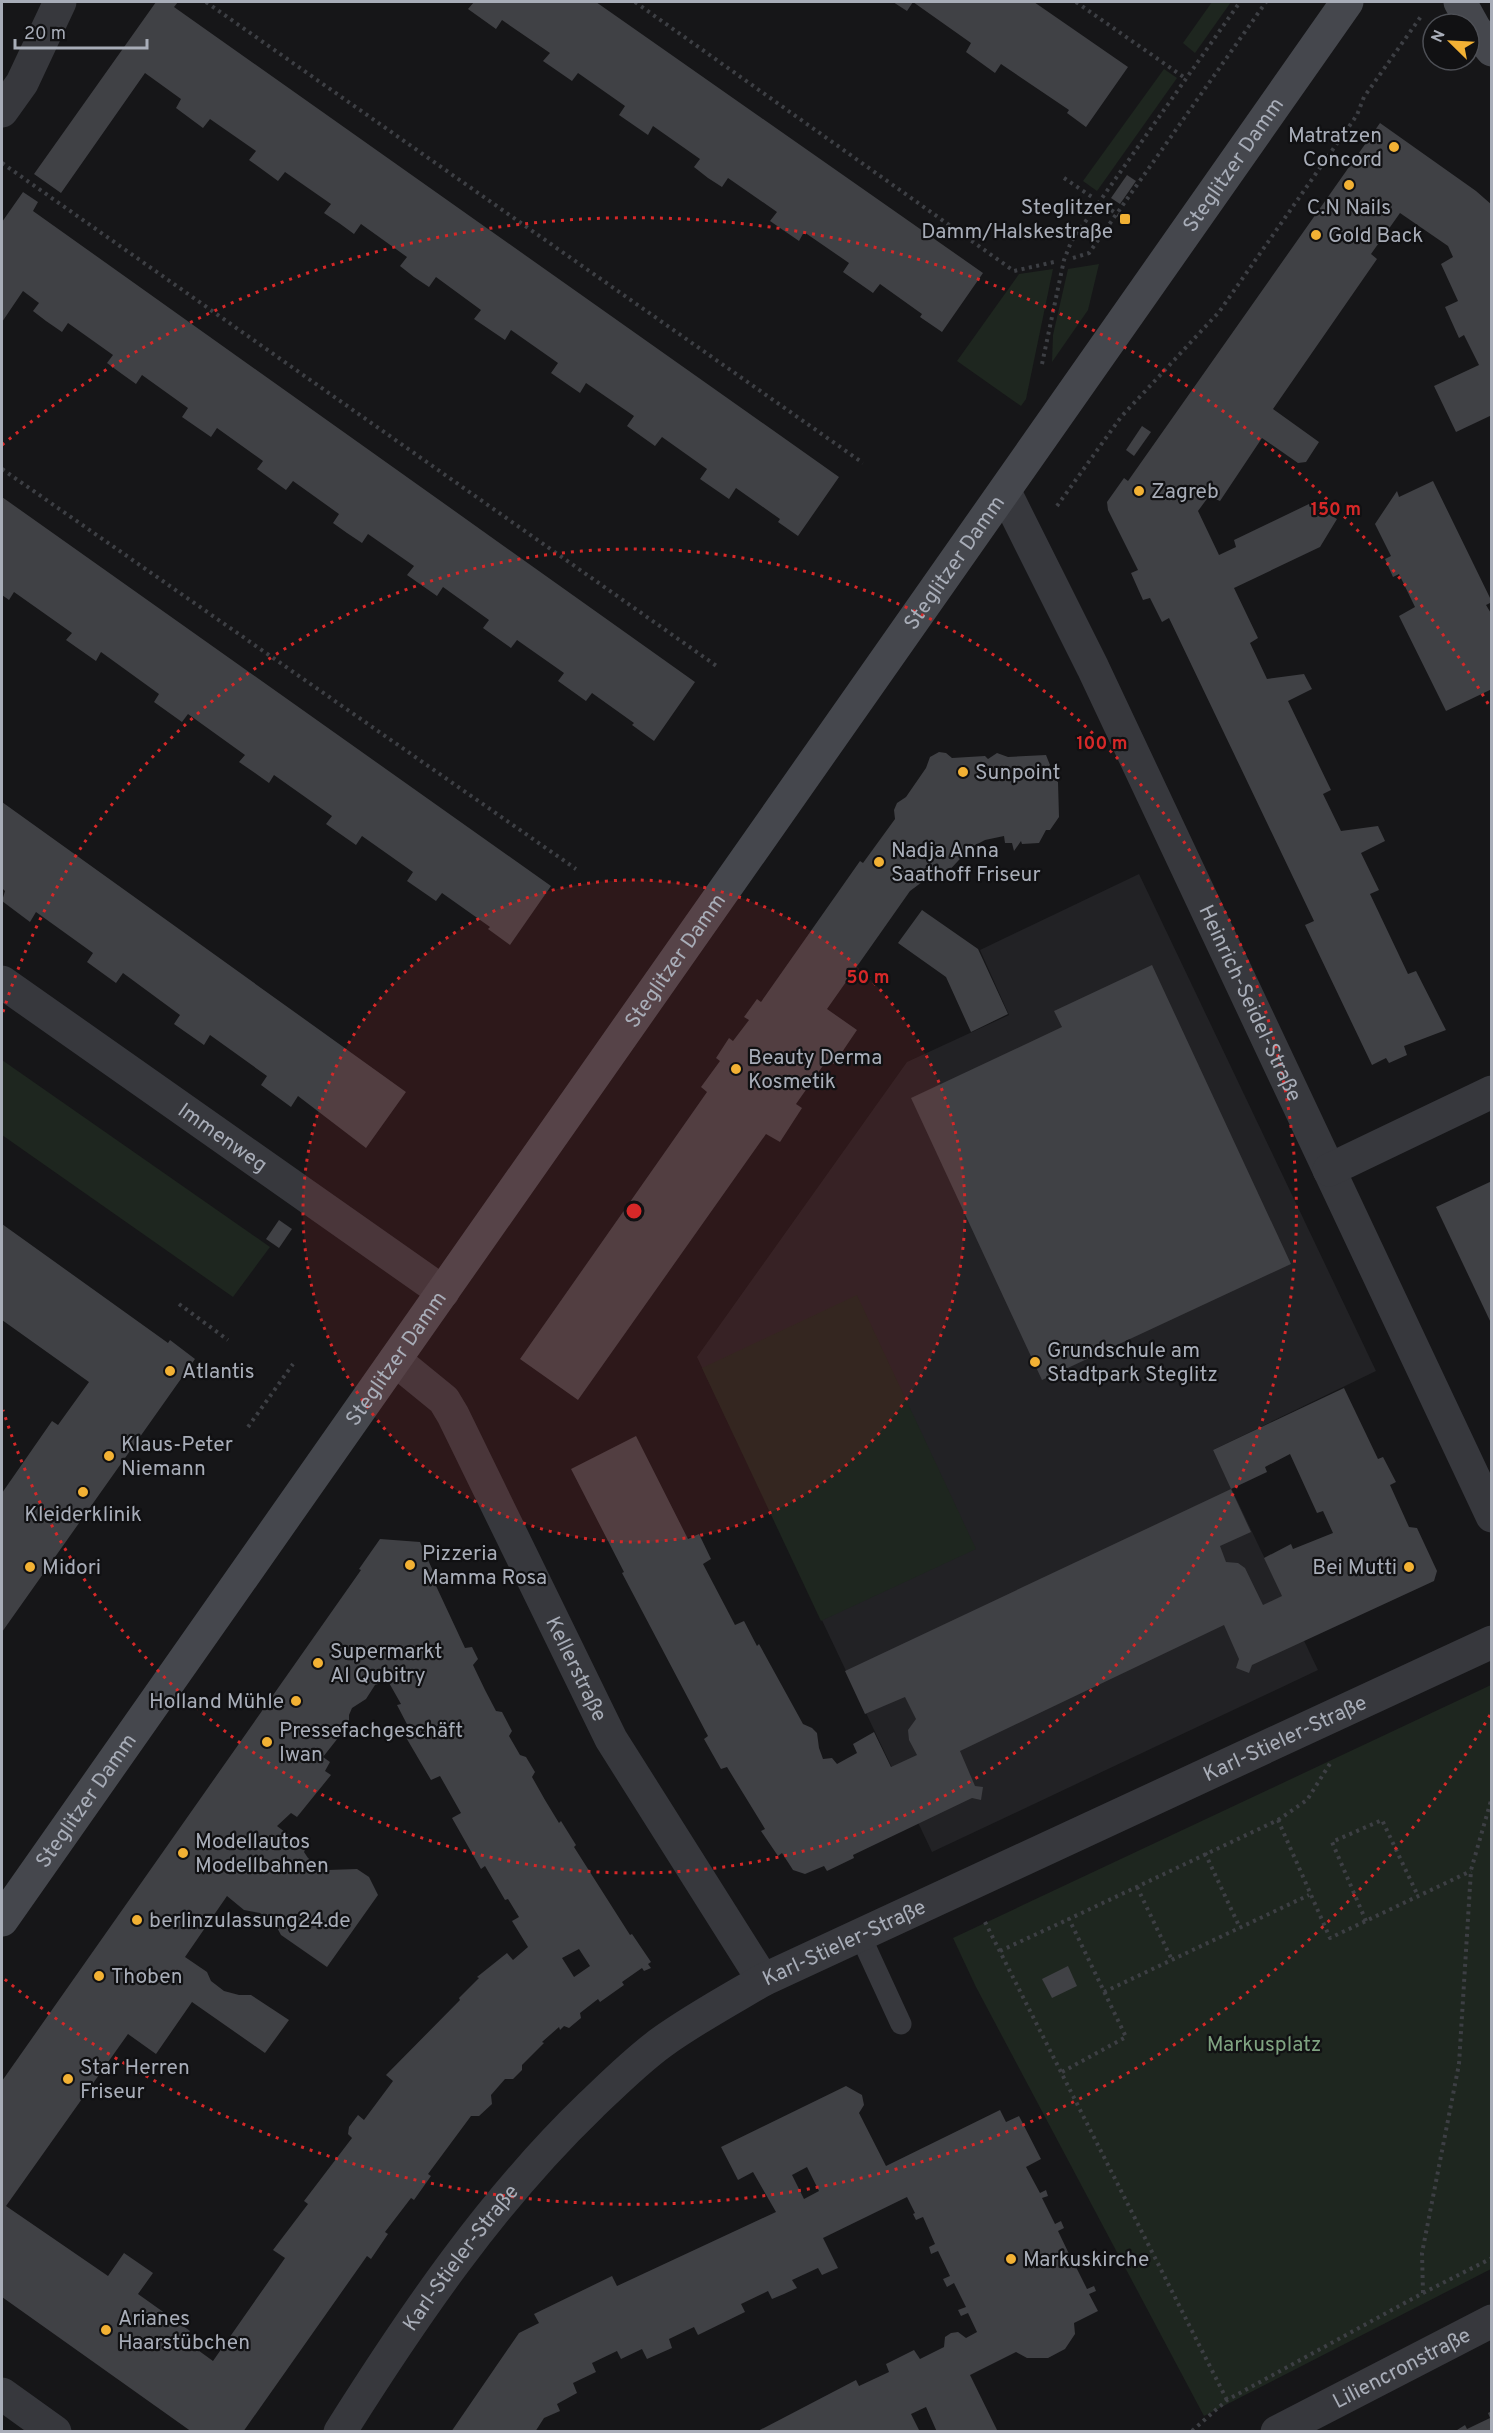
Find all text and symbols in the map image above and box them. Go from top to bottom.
scale bar [15,12,147,50]
north arrow [1421,12,1481,72]
text: 20 m [24,23,66,46]
text: N [1428,27,1451,46]
street label: Steglitzer Damm [1178,93,1291,238]
place label: Matratzen Concord [1288,123,1382,174]
marker: Matratzen Concord [1387,140,1401,154]
marker: C.N Nails [1342,178,1356,192]
place label: Steglitzer Damm/Halskestraße [921,195,1113,246]
place label: C.N Nails [1307,195,1391,222]
marker: Steglitzer Damm/Halskestraße [1118,212,1132,226]
place label: Gold Back [1328,223,1423,250]
marker: Gold Back [1309,228,1323,242]
place label: Zagreb [1151,479,1219,506]
marker: Zagreb [1132,484,1146,498]
street label: Steglitzer Damm [899,491,1012,636]
text: 150 m [1311,499,1361,522]
text: 100 m [1076,733,1128,756]
place label: Sunpoint [975,760,1060,787]
marker: Sunpoint [956,765,970,779]
place label: Nadja Anna Saathoff Friseur [891,838,1041,889]
marker: Nadja Anna Saathoff Friseur [872,855,886,869]
street label: Steglitzer Damm [620,889,733,1034]
street label: Heinrich-Seidel-Straße [1191,901,1307,1106]
text: 50 m [846,967,890,990]
place label: Beauty Derma Kosmetik [748,1045,882,1096]
marker: Beauty Derma Kosmetik [729,1062,743,1076]
street label: Immenweg [172,1098,272,1179]
centre of rings [624,1201,644,1221]
street label: Steglitzer Damm [341,1287,454,1432]
place label: Grundschule am Stadtpark Steglitz [1047,1338,1218,1389]
marker: Grundschule am Stadtpark Steglitz [1028,1355,1042,1369]
place label: Atlantis [182,1359,255,1386]
marker: Atlantis [163,1364,177,1378]
place label: Klaus-Peter Niemann [121,1432,233,1483]
marker: Klaus-Peter Niemann [102,1449,116,1463]
marker: Kleiderklinik [76,1485,90,1499]
place label: Kleiderklinik [24,1502,142,1529]
place label: Pizzeria Mamma Rosa [422,1541,547,1592]
place label: Midori [42,1555,101,1582]
place label: Bei Mutti [1312,1555,1397,1582]
marker: Pizzeria Mamma Rosa [403,1558,417,1572]
marker: Midori [23,1560,37,1574]
marker: Bei Mutti [1402,1560,1416,1574]
street label: Kellerstraße [538,1612,612,1726]
place label: Supermarkt Al Qubitry [330,1639,442,1690]
marker: Supermarkt Al Qubitry [311,1656,325,1670]
place label: Holland Mühle [149,1689,284,1716]
street label: Karl-Stieler-Straße [1199,1690,1372,1789]
marker: Holland Mühle [289,1694,303,1708]
place label: Pressefachgeschäft Iwan [279,1718,463,1769]
street label: Steglitzer Damm [31,1729,144,1874]
marker: Pressefachgeschäft Iwan [260,1735,274,1749]
place label: Modellautos Modellbahnen [195,1829,329,1880]
marker: Modellautos Modellbahnen [176,1846,190,1860]
street label: Karl-Stieler-Straße [758,1894,931,1993]
place label: berlinzulassung24.de [149,1908,351,1935]
marker: berlinzulassung24.de [130,1913,144,1927]
place label: Thoben [111,1964,183,1991]
marker: Thoben [92,1969,106,1983]
park label: Markusplatz [1207,2032,1321,2059]
place label: Star Herren Friseur [80,2055,190,2106]
marker: Star Herren Friseur [61,2072,75,2086]
street label: Karl-Stieler-Straße [397,2179,525,2337]
place label: Markuskirche [1023,2247,1149,2274]
marker: Markuskirche [1004,2252,1018,2266]
place label: Arianes Haarstübchen [118,2306,250,2357]
street label: Liliencronstraße [1328,2322,1476,2416]
marker: Arianes Haarstübchen [99,2323,113,2337]

